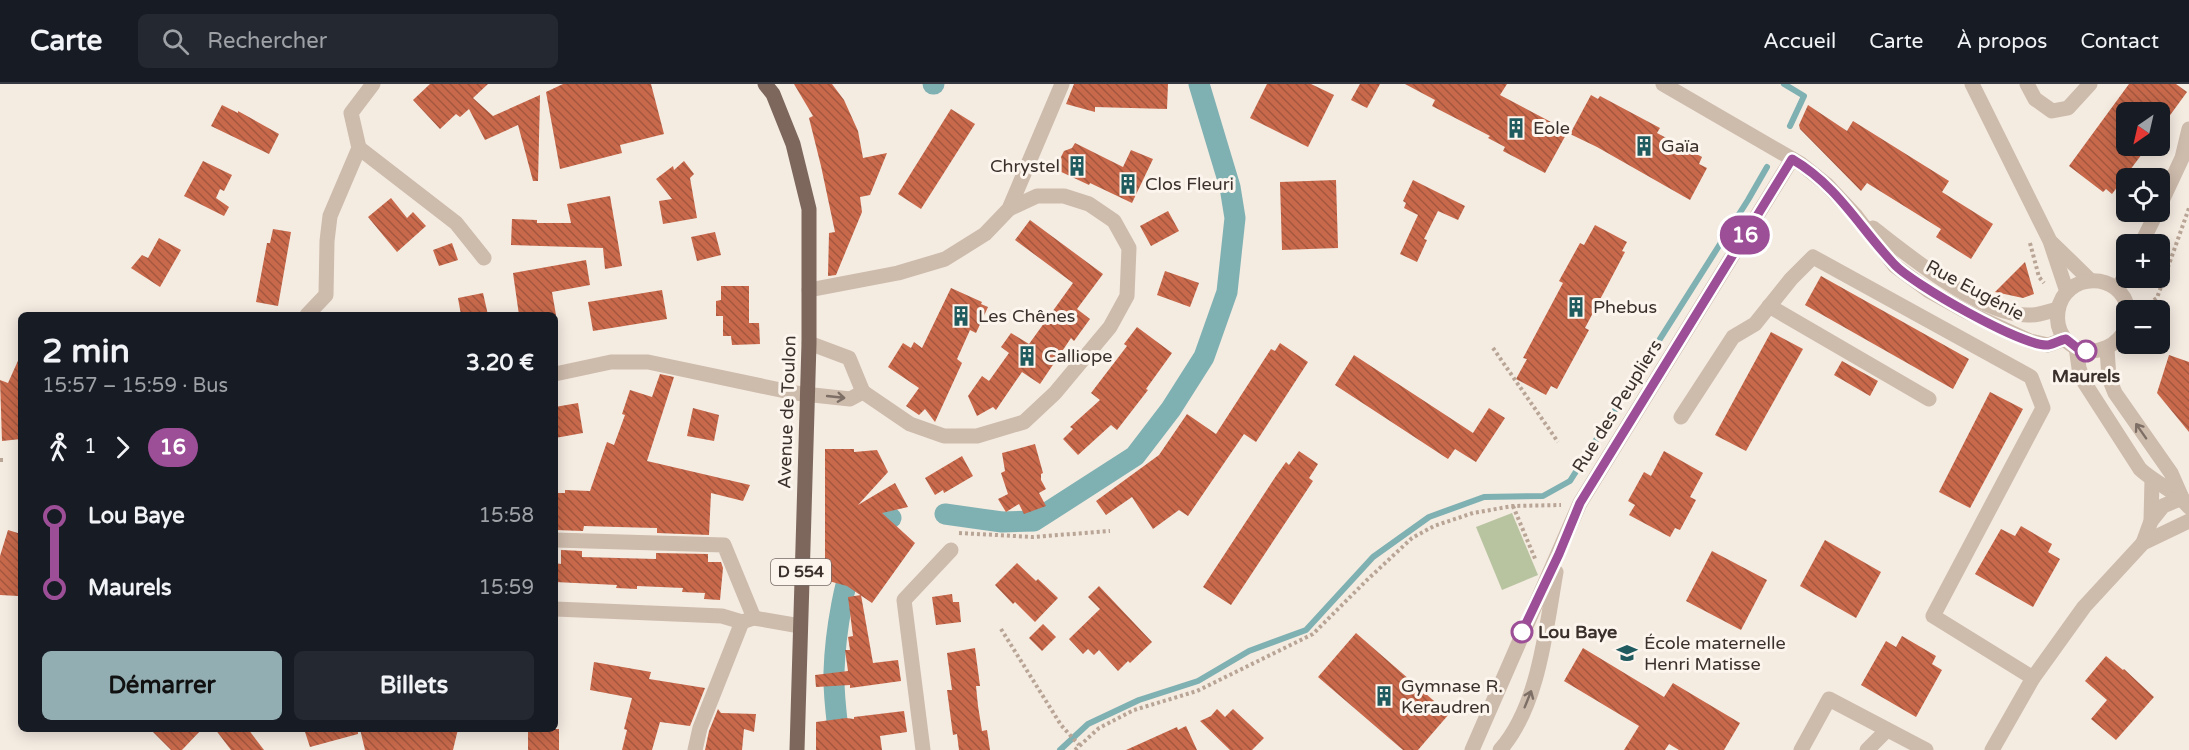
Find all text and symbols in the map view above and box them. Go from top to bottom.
search box [138,14,558,68]
text: Carte [30,24,102,58]
icon: search [159,25,192,58]
text: Rechercher [207,28,327,54]
text: Accueil [1763,29,1836,54]
text: Carte [1869,29,1923,54]
text: À propos [1956,29,2047,54]
text: Contact [2080,29,2159,54]
north arrow [2116,102,2170,156]
map controls [2116,102,2170,354]
building icon: Eole [1504,116,1528,140]
place label: Eole [1533,117,1570,139]
building icon: Gaïa [1632,134,1656,158]
place label: Gaïa [1661,135,1699,157]
building icon: Chrystel [1065,154,1089,178]
place label: Chrystel [990,155,1060,177]
button: locate [2116,168,2170,222]
building icon: Clos Fleuri [1116,172,1140,196]
place label: Clos Fleuri [1145,173,1234,195]
line badge: 16 [1718,216,1772,254]
text: 16 [1732,223,1758,248]
button: + [2116,234,2170,288]
street label: Rue Eugénie [1922,255,2028,325]
building icon: Phebus [1564,295,1588,319]
place label: Phebus [1593,296,1657,318]
button: − [2116,300,2170,354]
building icon: Les Chênes [949,304,973,328]
place label: Les Chênes [978,305,1075,327]
text: 2 min [42,332,130,371]
street label: Avenue de Toulon [773,335,801,489]
street label: Rue des Peupliers [1567,335,1667,477]
marker: Maurels [2075,340,2097,362]
building icon: Calliope [1015,344,1039,368]
place label: Calliope [1044,345,1113,367]
text: 3.20 € [466,350,534,376]
place label: Maurels [2052,365,2121,387]
text: 15:57 – 15:59 · Bus [42,374,228,398]
one-way arrow [825,392,845,403]
one-way arrow [2135,424,2147,440]
icon: walk [42,431,75,464]
icon: forward [106,431,139,464]
text: 1 [84,435,97,459]
text: 16 [160,435,186,460]
text: Lou Baye [88,503,185,529]
text: 15:58 [479,504,534,528]
road number: D 554 [771,559,831,585]
text: Maurels [88,575,172,601]
text: 15:59 [479,576,534,600]
marker: Lou Baye [1511,621,1533,643]
place label: Lou Baye [1538,621,1617,643]
place label: École maternelle Henri Matisse [1644,632,1786,675]
school or university icon: École maternelle Henri Matisse [1615,641,1639,665]
button: Démarrer [42,651,282,720]
button: Billets [294,651,534,720]
place label: Gymnase R. Keraudren [1401,675,1503,718]
building icon: Gymnase R. Keraudren [1372,684,1396,708]
one-way arrow [1523,690,1534,709]

